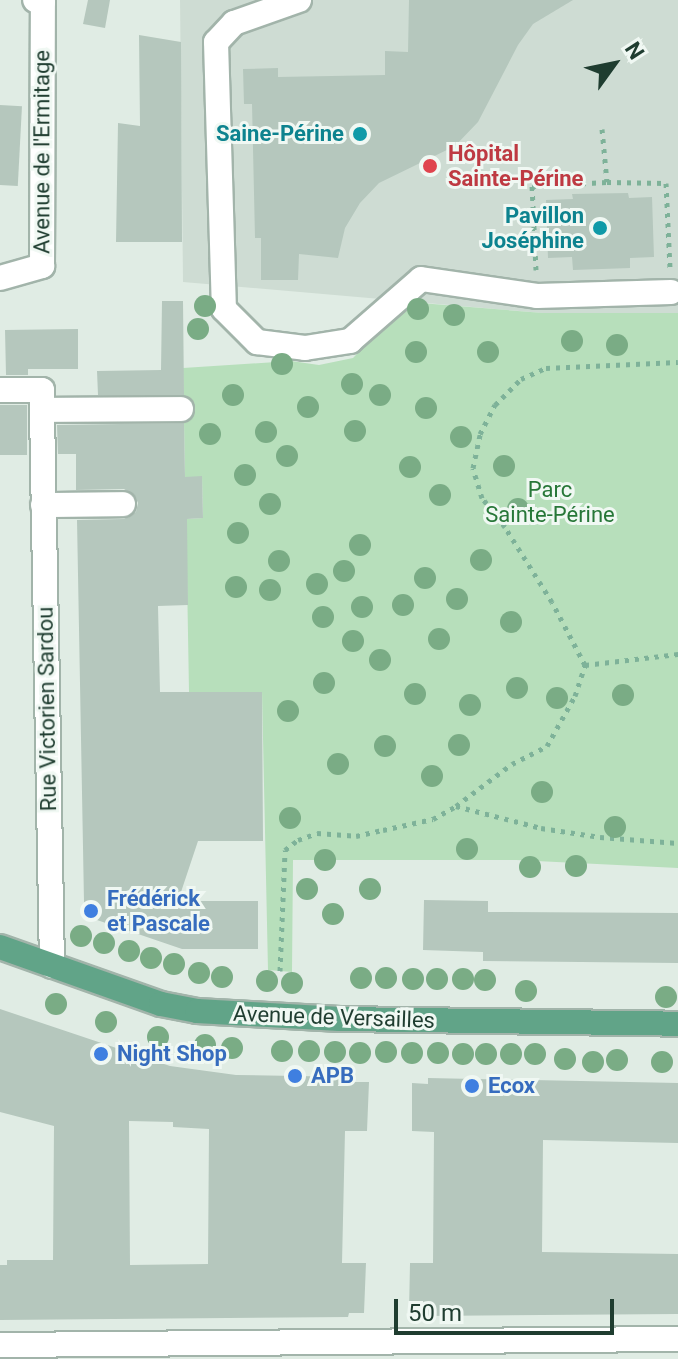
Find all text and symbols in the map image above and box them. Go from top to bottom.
north arrow [574,24,654,104]
text: N [620,37,649,64]
street label: Avenue de l'Ermitage [29,50,55,254]
place label: Saine-Périne [216,121,344,147]
marker: Saine-Périne [351,125,369,143]
place label: Hôpital Sainte-Périne [448,140,583,192]
marker: Hôpital Sainte-Périne [419,155,441,177]
place label: Pavillon Joséphine [481,202,584,254]
marker: Pavillon Joséphine [591,219,609,237]
park label: Parc Sainte-Périne [485,476,615,528]
street label: Rue Victorien Sardou [32,606,62,812]
place label: Frédérick et Pascale [107,885,210,936]
marker: Frédérick et Pascale [82,902,100,920]
street label: Avenue de Versailles [233,1000,435,1034]
place label: Night Shop [117,1041,227,1067]
marker: Night Shop [92,1045,110,1063]
place label: APB [311,1063,354,1089]
marker: APB [286,1067,304,1085]
place label: Ecox [488,1073,535,1099]
marker: Ecox [463,1077,481,1095]
scale bar [398,1283,618,1333]
text: 50 m [408,1299,462,1327]

